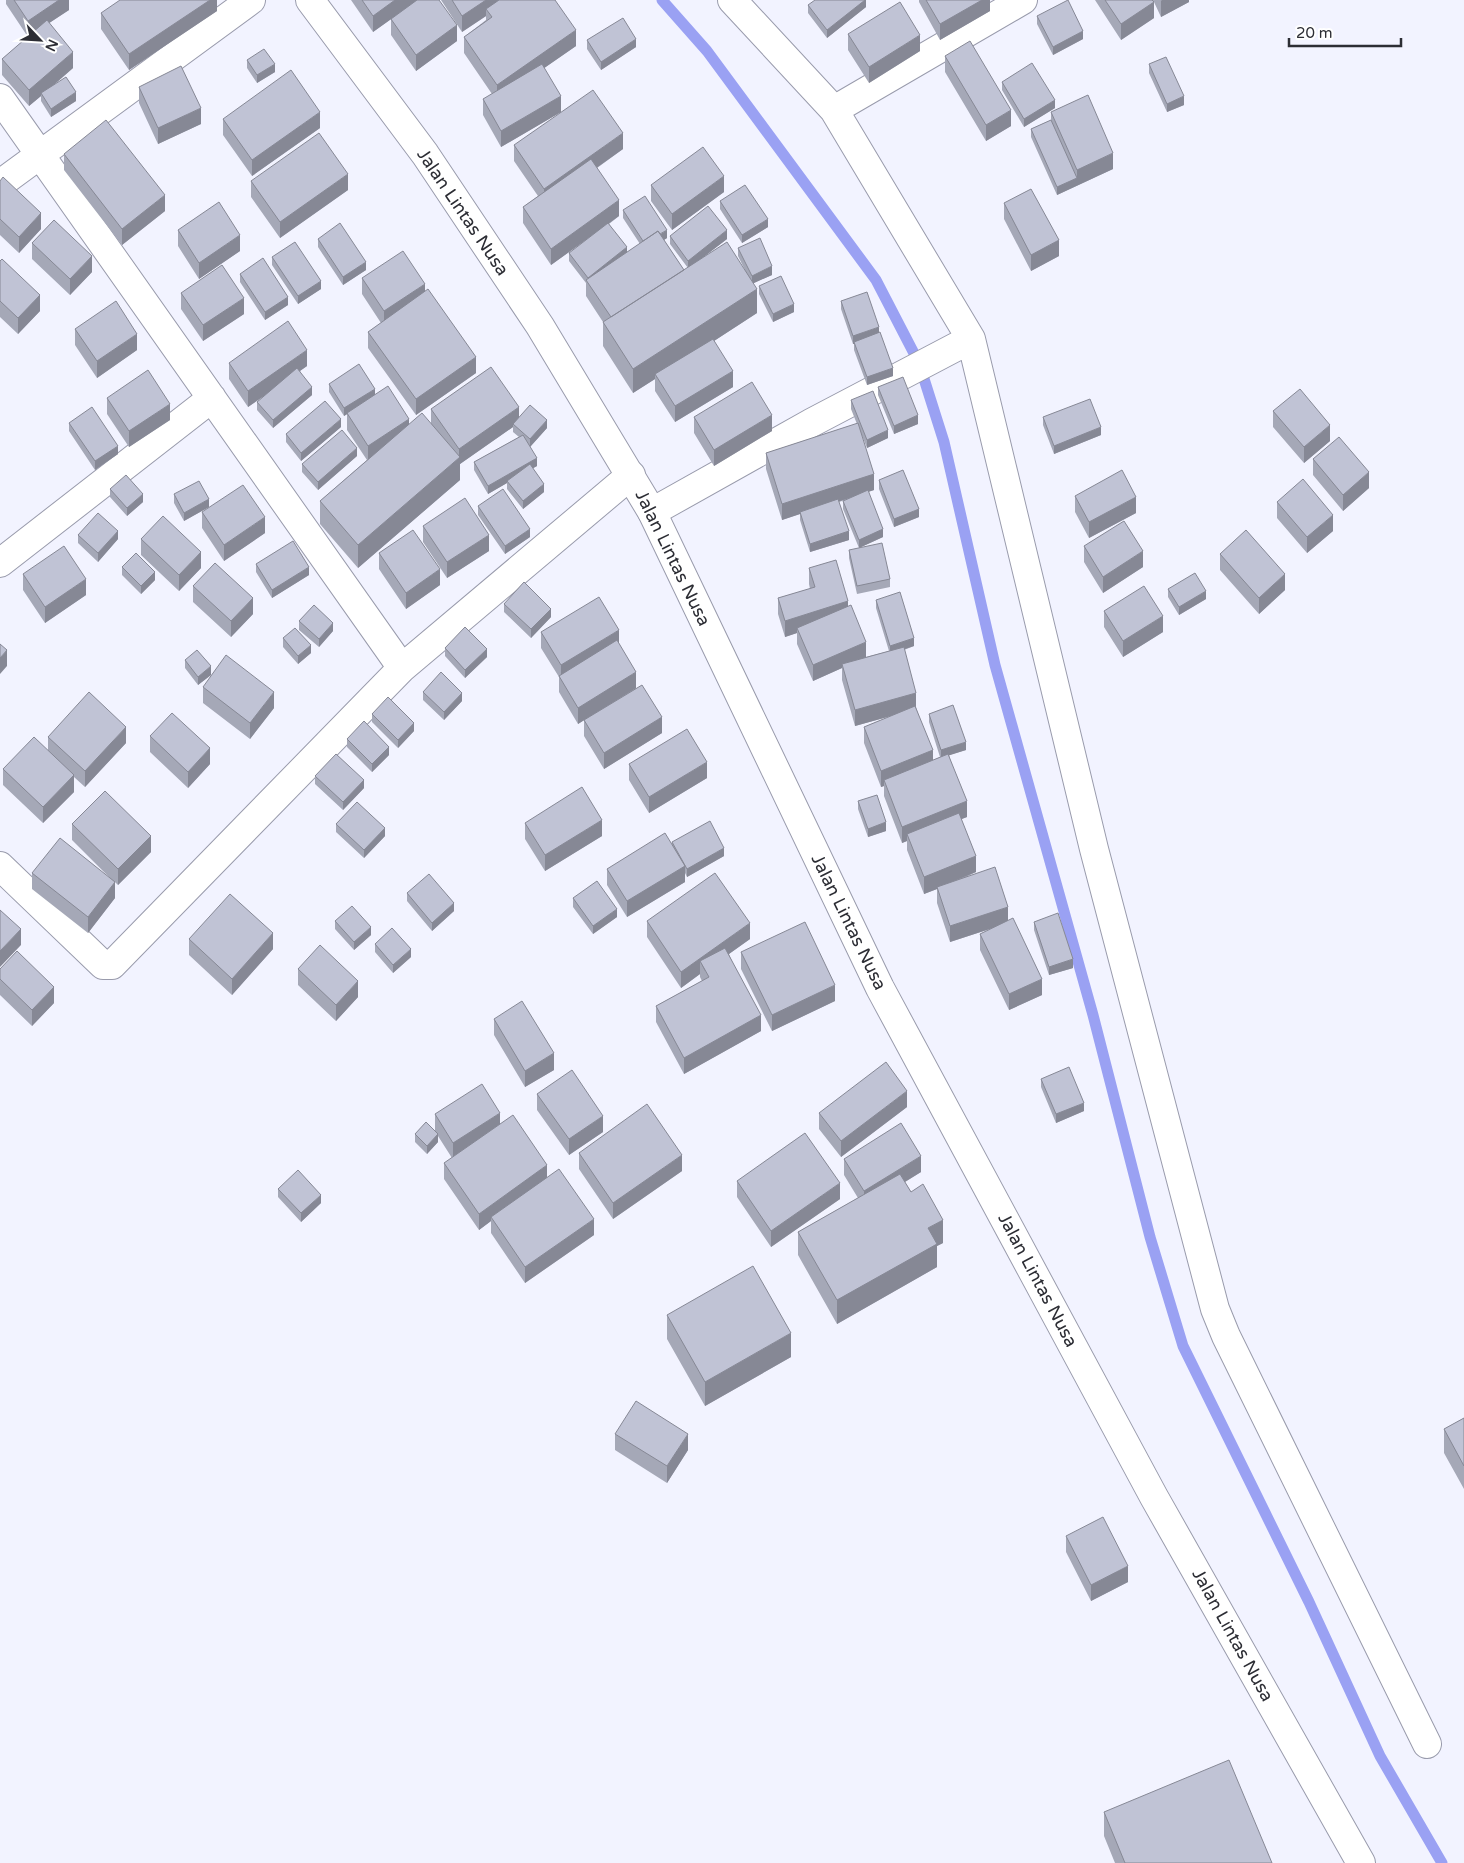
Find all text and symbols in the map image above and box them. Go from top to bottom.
north arrow [15,15,65,65]
scale bar [1289,15,1402,47]
text: 20 m [1296,24,1333,42]
text: N [41,37,61,54]
street label: Jalan Lintas Nusa [412,144,514,280]
street label: Jalan Lintas Nusa [631,486,715,630]
street label: Jalan Lintas Nusa [807,850,891,994]
street label: Jalan Lintas Nusa [993,1209,1083,1351]
street label: Jalan Lintas Nusa [1187,1565,1279,1705]

